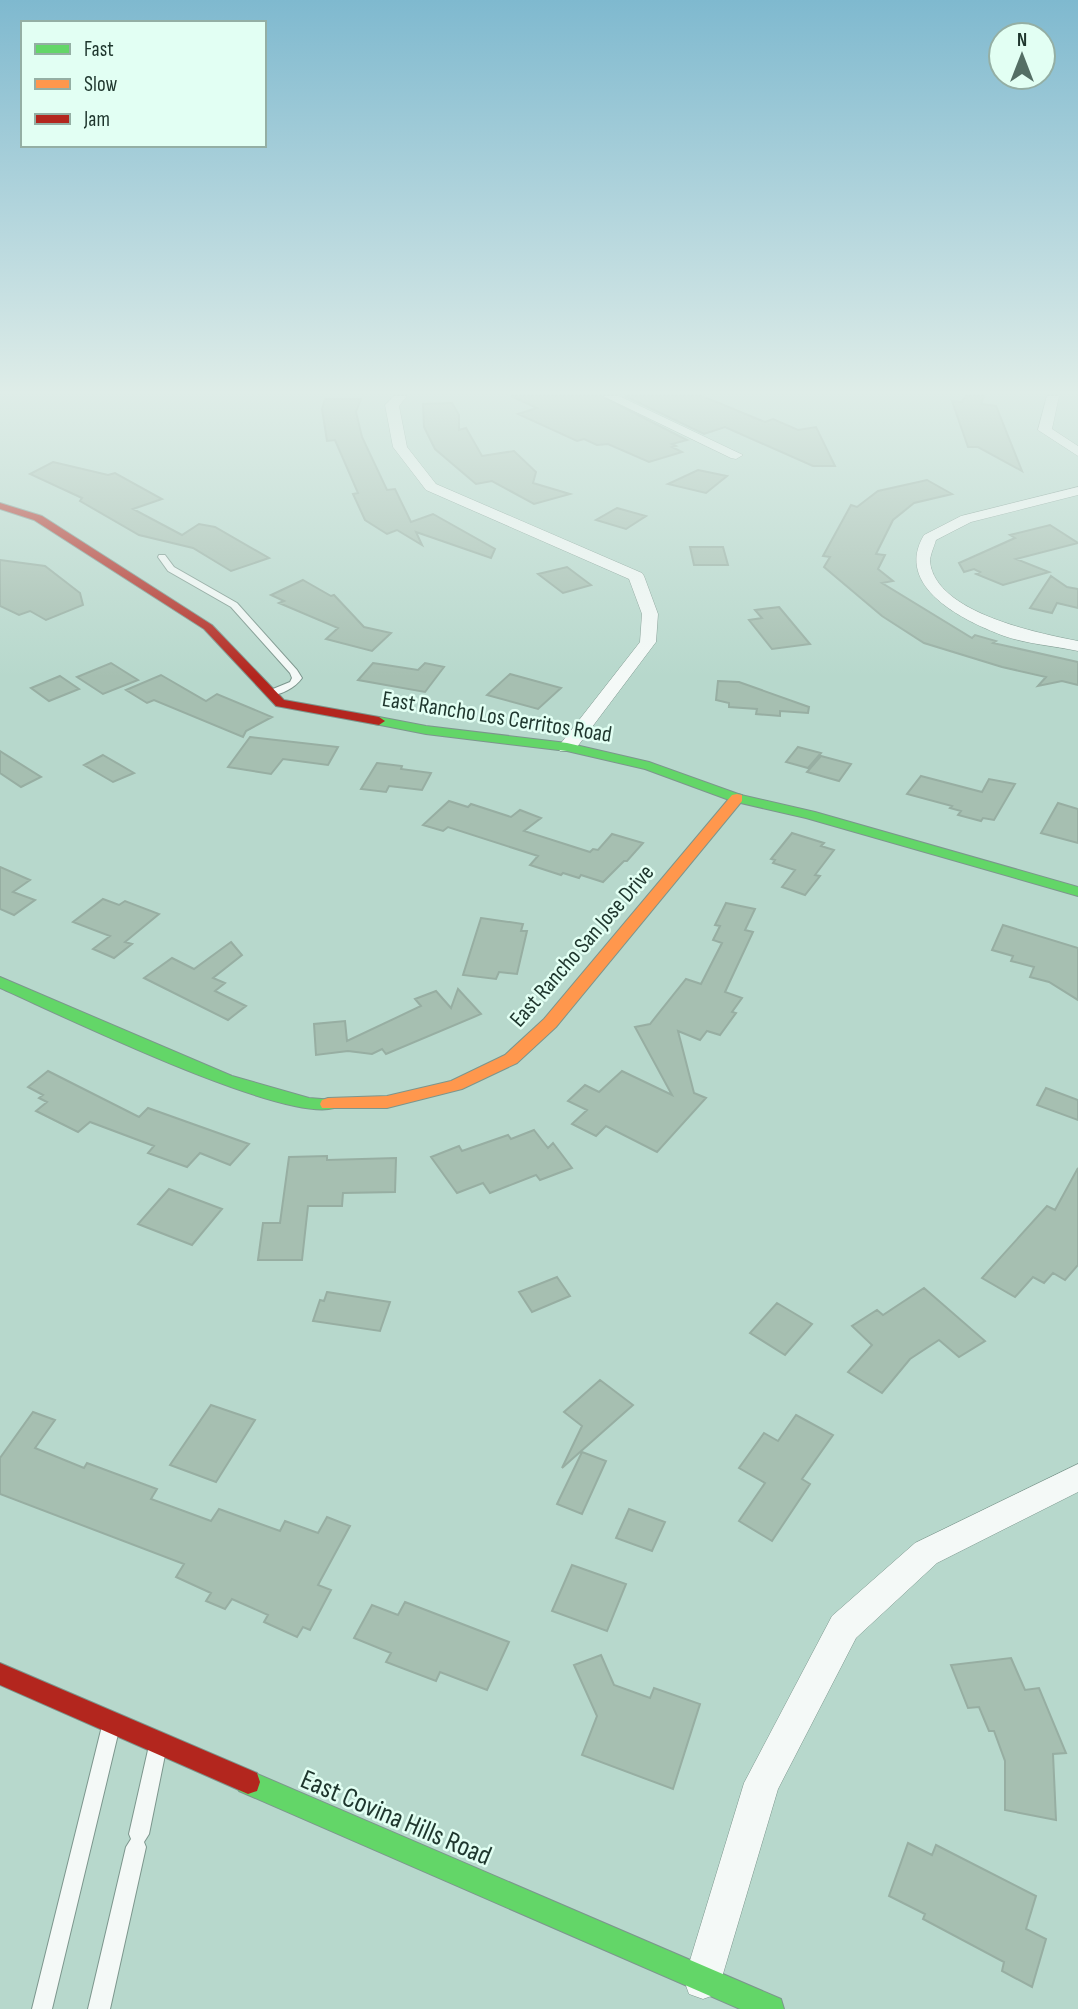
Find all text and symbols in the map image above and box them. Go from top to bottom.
legend [21,21,266,147]
north arrow [987,21,1057,91]
text: N [1017,29,1027,52]
text: Fast [84,37,114,62]
text: Slow [84,72,118,97]
text: Jam [83,107,110,132]
street label: East Rancho Los Cerritos Road [380,685,614,749]
street label: East Rancho San Jose Drive [504,859,660,1033]
street label: East Covina Hills Road [296,1763,496,1873]

